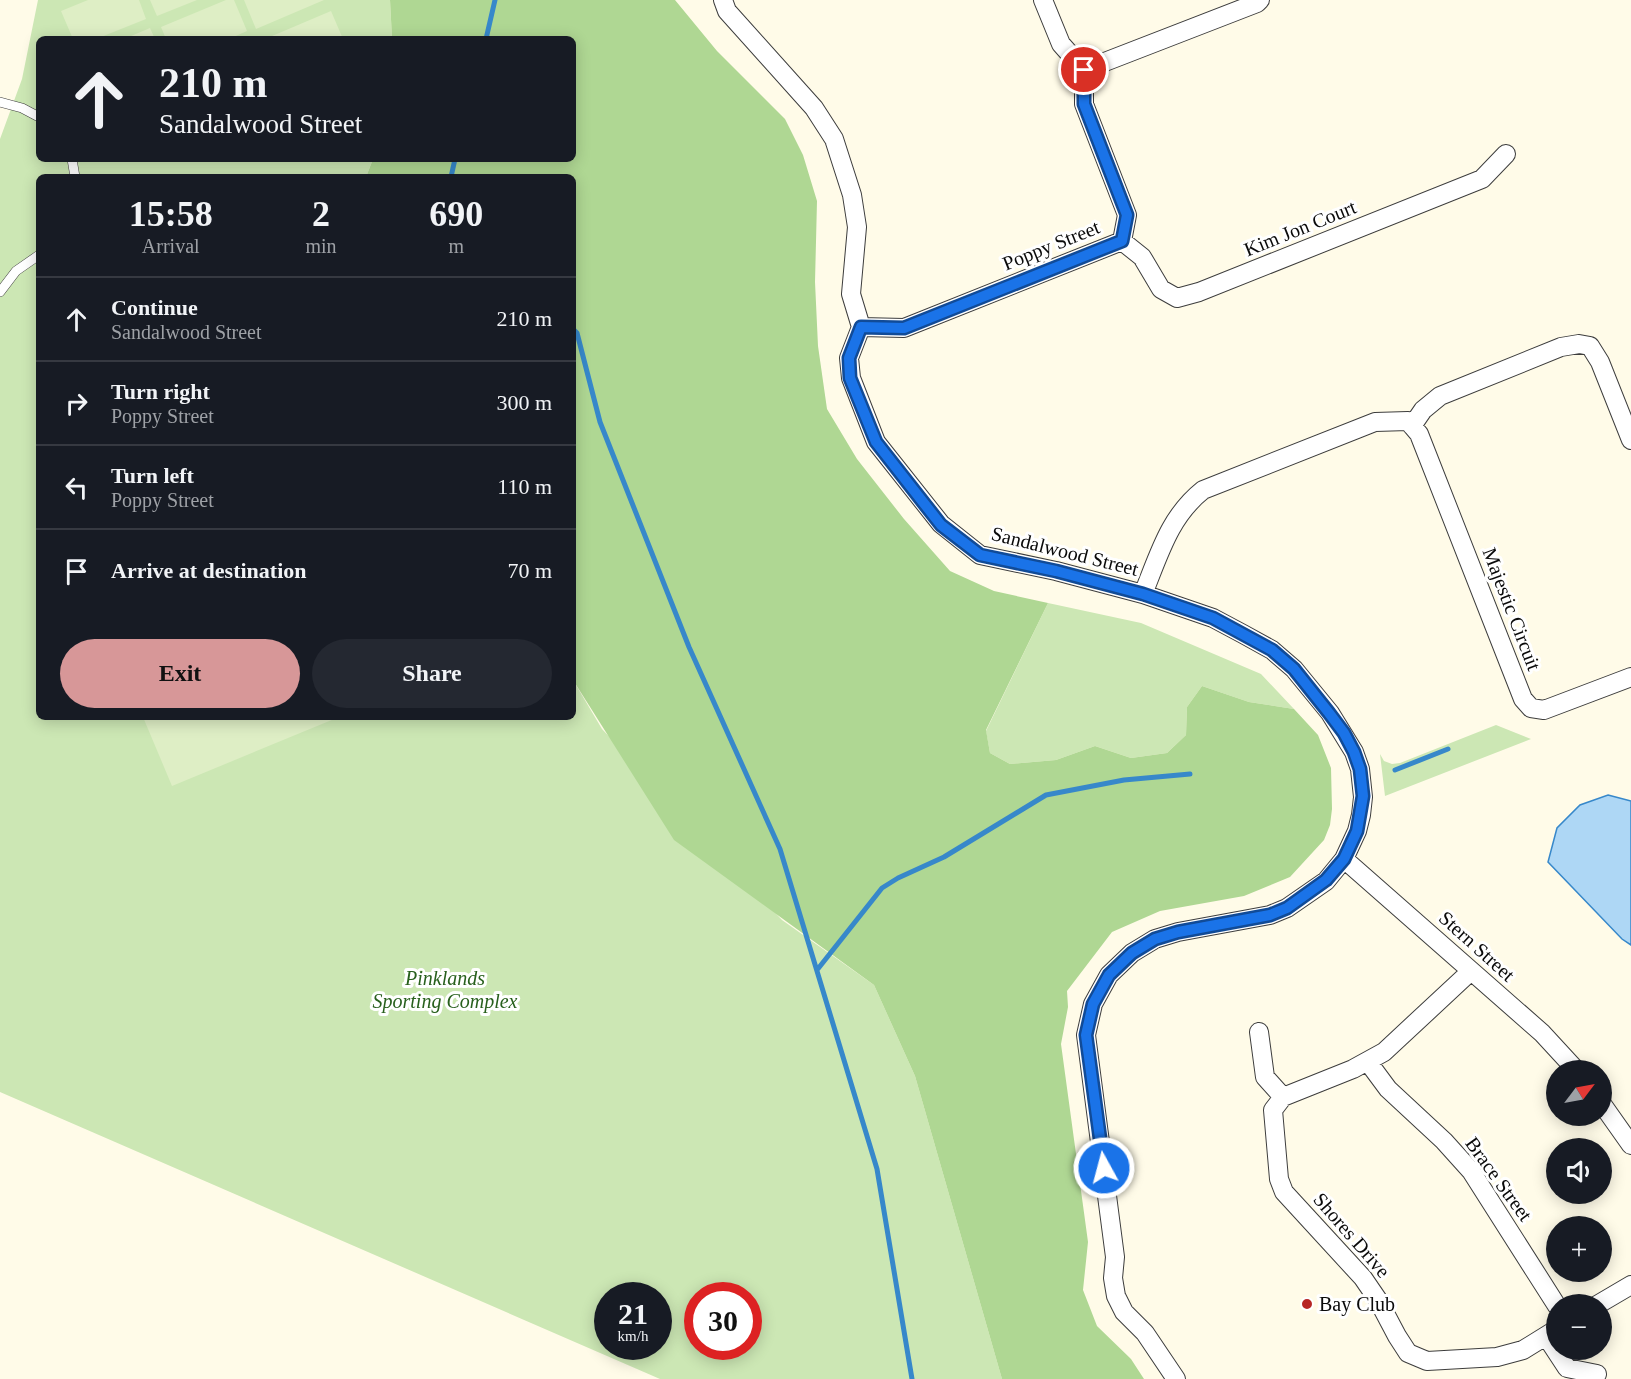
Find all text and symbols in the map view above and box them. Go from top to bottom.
pin [1058,44,1109,95]
icon: arrive [1067,53,1100,86]
icon: ahead [60,60,138,138]
text: 210 m [159,60,268,106]
text: Sandalwood Street [159,109,362,139]
text: 15:58 [129,194,213,234]
text: 2 [312,194,330,234]
text: 690 [429,194,483,234]
street label: Kim Jon Court [1241,195,1360,260]
street label: Poppy Street [999,215,1104,275]
text: Arrival [142,235,200,257]
text: min [305,235,337,257]
text: m [449,235,464,257]
text: Continue [111,295,198,320]
icon: ahead [60,303,93,336]
text: 210 m [496,306,552,331]
text: Sandalwood Street [111,321,262,343]
text: Turn right [111,379,210,404]
icon: right [60,387,93,420]
text: 300 m [496,390,552,415]
text: Poppy Street [111,405,214,427]
text: Turn left [111,463,194,488]
icon: left [60,471,93,504]
text: 110 m [497,474,552,499]
text: Poppy Street [111,489,214,511]
street label: Sandalwood Street [989,522,1141,580]
street label: Majestic Circuit [1478,545,1546,674]
icon: arrive [60,555,93,588]
text: Arrive at destination [111,558,307,583]
text: 70 m [507,558,552,583]
button: Exit [60,639,300,708]
button: Share [312,639,552,708]
street label: Stern Street [1435,906,1520,986]
park label: Pinklands Sporting Complex [373,967,518,1013]
north arrow [1546,1060,1612,1126]
map controls [1546,1060,1612,1360]
street label: Brace Street [1461,1133,1537,1226]
position arrow [1072,1136,1136,1200]
button: sound [1546,1138,1612,1204]
street label: Shores Drive [1309,1188,1395,1282]
button: + [1546,1216,1612,1282]
speed limit sign: 30 [684,1282,762,1360]
place label: Bay Club [1319,1293,1395,1316]
button: − [1546,1294,1612,1360]
text: 21 [618,1297,648,1330]
marker: Bay Club [1300,1297,1314,1311]
text: km/h [618,1328,648,1344]

